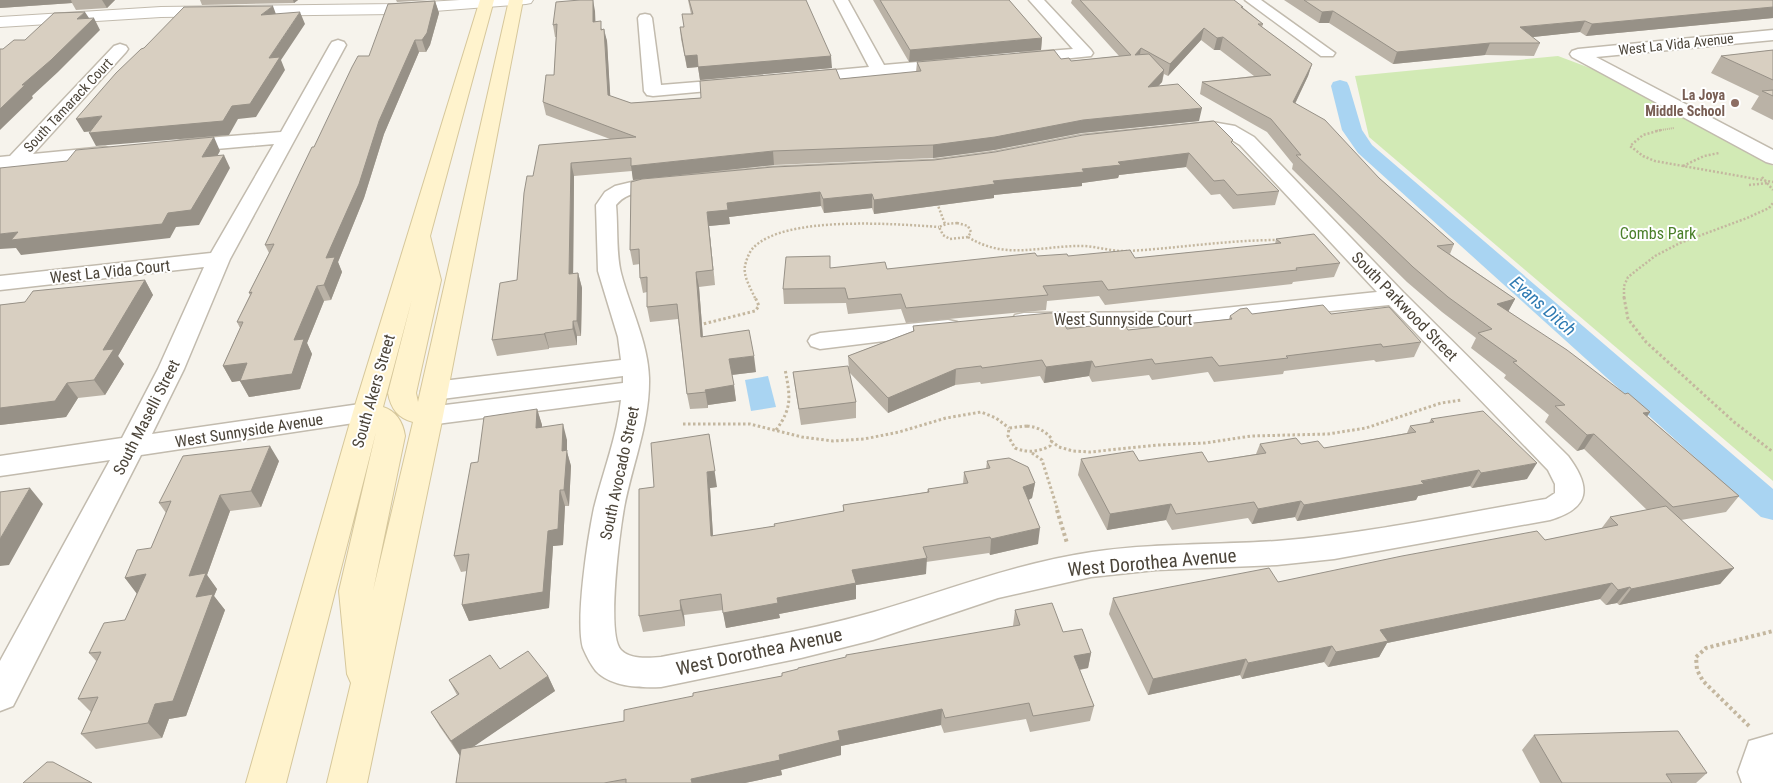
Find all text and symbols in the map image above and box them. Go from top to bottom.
street label: West La Vida Avenue [1618,30,1735,58]
street label: South Tamarack Court [20,55,116,155]
place label: La Joya Middle School [1645,87,1725,119]
marker: La Joya Middle School [1729,97,1741,109]
park label: Combs Park [1620,224,1697,243]
street label: South Parkwood Street [1348,248,1462,365]
street label: West La Vida Court [49,256,171,287]
water label: Evans Ditch [1506,271,1581,340]
street label: West Sunnyside Court [1054,310,1192,329]
street label: South Akers Street [348,332,399,450]
street label: South Maselli Street [109,356,184,478]
street label: South Avocado Street [596,404,643,542]
street label: West Sunnyside Avenue [174,409,324,452]
street label: West Dorothea Avenue [1067,544,1237,581]
street label: West Dorothea Avenue [674,623,844,680]

